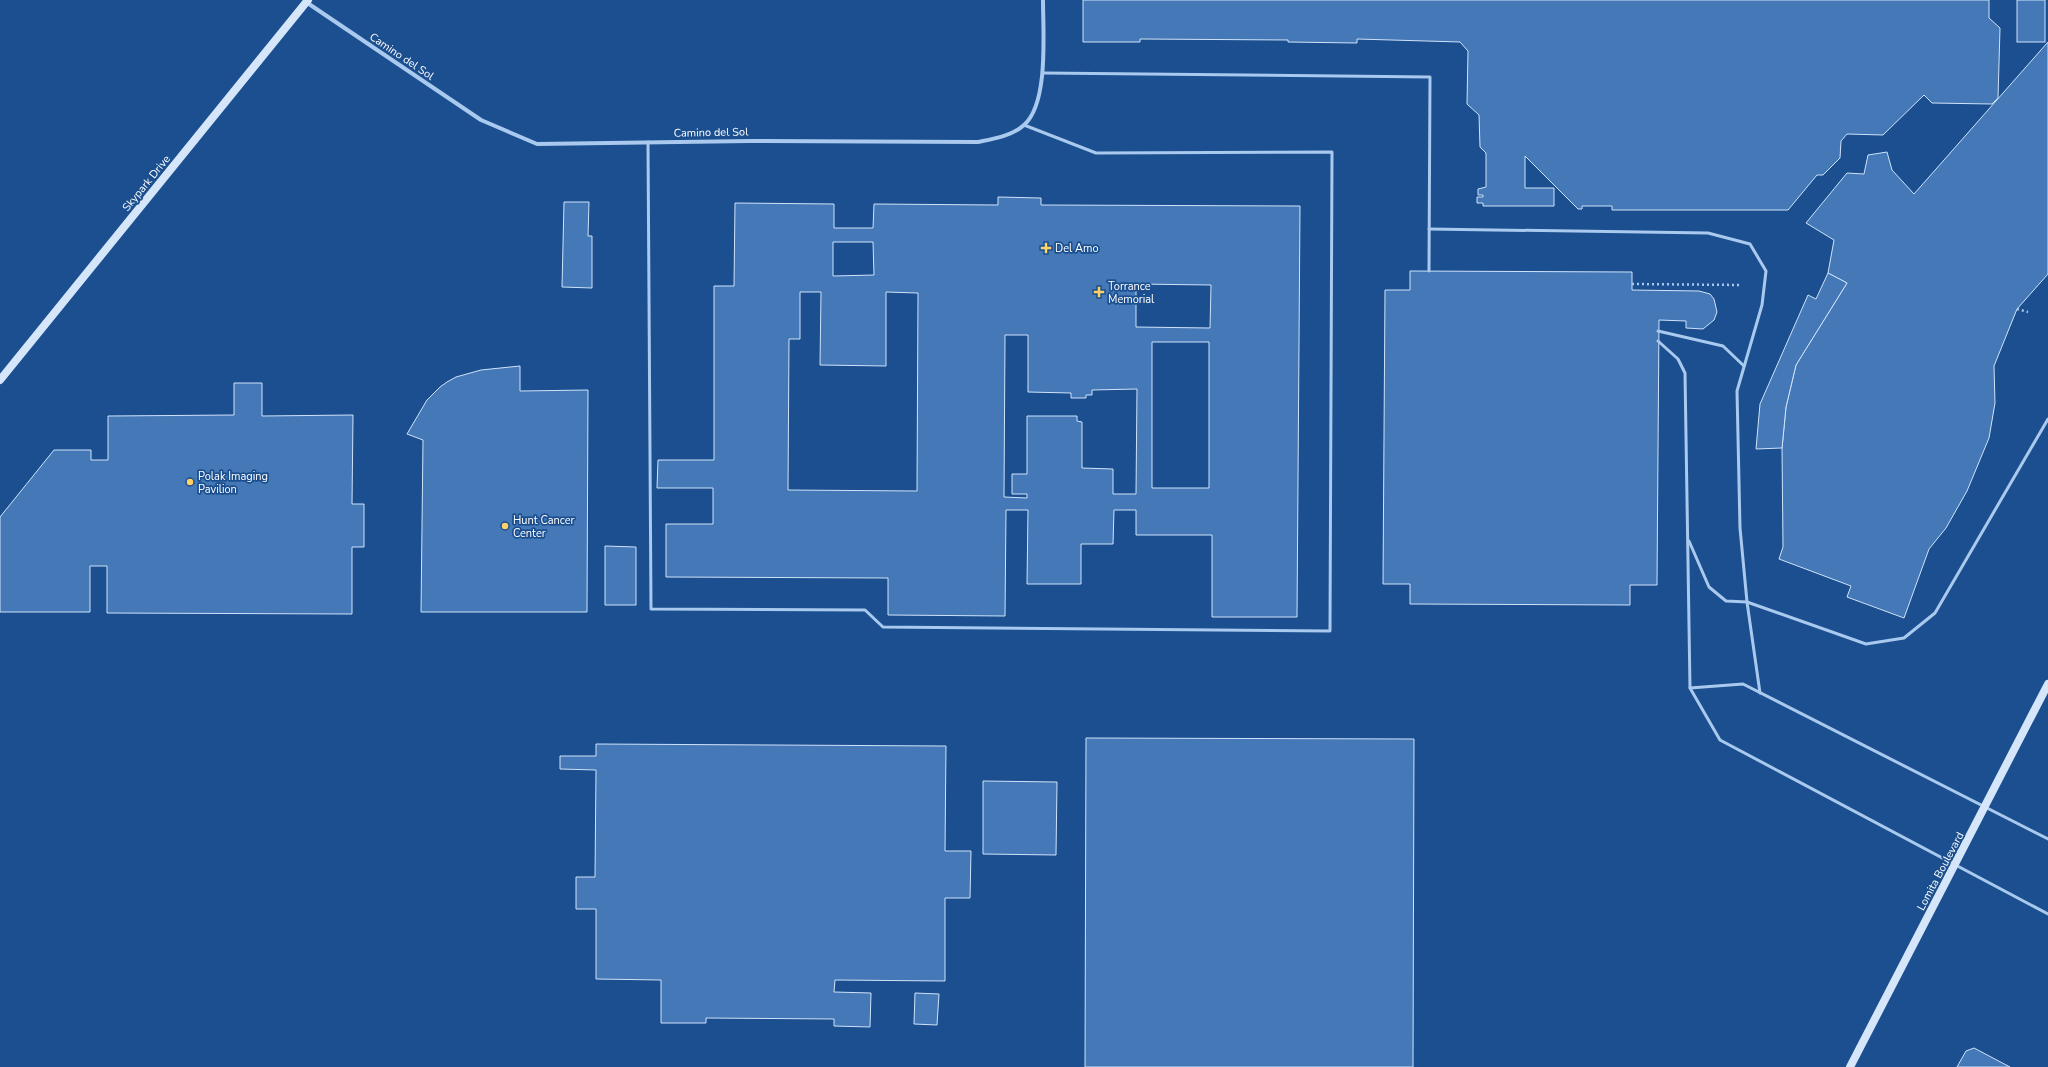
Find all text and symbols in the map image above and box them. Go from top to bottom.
street label: Camino del Sol [367,29,437,84]
street label: Camino del Sol [674,124,749,141]
street label: Skypark Drive [119,152,174,215]
place label: Del Amo [1055,241,1099,256]
marker: Del Amo [1040,242,1052,254]
place label: Torrance Memorial [1108,279,1155,307]
marker: Torrance Memorial [1093,286,1105,298]
place label: Polak Imaging Pavilion [198,469,268,497]
marker: Polak Imaging Pavilion [185,477,195,487]
place label: Hunt Cancer Center [513,513,575,541]
marker: Hunt Cancer Center [500,521,510,531]
street label: Lomita Boulevard [1913,829,1967,913]

